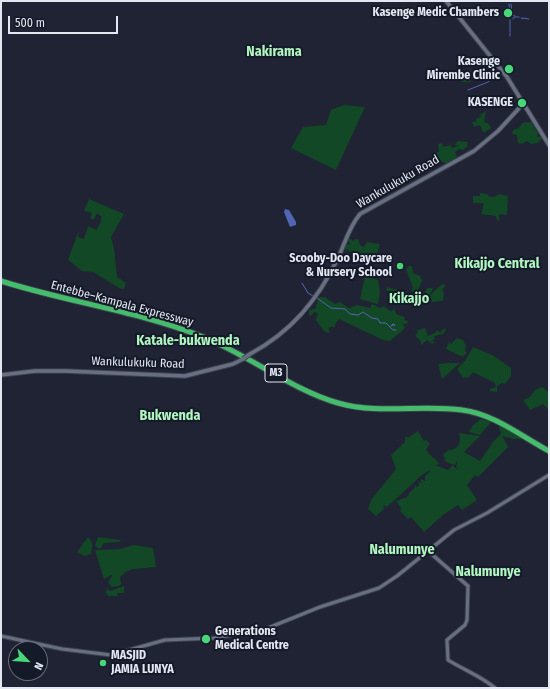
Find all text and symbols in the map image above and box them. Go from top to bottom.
place label: Kasenge Medic Chambers [373,6,499,20]
marker: Kasenge Medic Chambers [502,7,514,19]
scale bar [10,8,120,34]
text: 500 m [15,16,45,30]
district label: Nakirama [246,44,302,60]
place label: Kasenge Mirembe Clinic [427,55,500,83]
marker: Kasenge Mirembe Clinic [503,63,515,75]
place label: KASENGE [468,96,513,110]
marker: KASENGE [516,97,528,109]
street label: Wankulukuku Road [354,152,442,212]
place label: Scooby-Doo Daycare & Nursery School [289,252,392,280]
district label: Kikajjo Central [455,256,539,272]
marker: Scooby-Doo Daycare & Nursery School [395,261,405,271]
street label: Entebbe–Kampala Expressway [49,278,195,330]
district label: Kikajjo [389,291,429,307]
district label: Katale-bukwenda [136,333,240,349]
street label: Wankulukuku Road [91,354,185,372]
road number: M3 [265,364,287,382]
district label: Bukwenda [140,408,200,424]
district label: Nalumunye [369,542,435,558]
district label: Nalumunye [455,564,521,580]
place label: Generations Medical Centre [215,625,289,653]
marker: Generations Medical Centre [200,633,212,645]
north arrow [8,641,48,681]
place label: MASJID JAMIA LUNYA [111,649,174,677]
marker: MASJID JAMIA LUNYA [98,658,108,668]
text: N [31,660,46,672]

